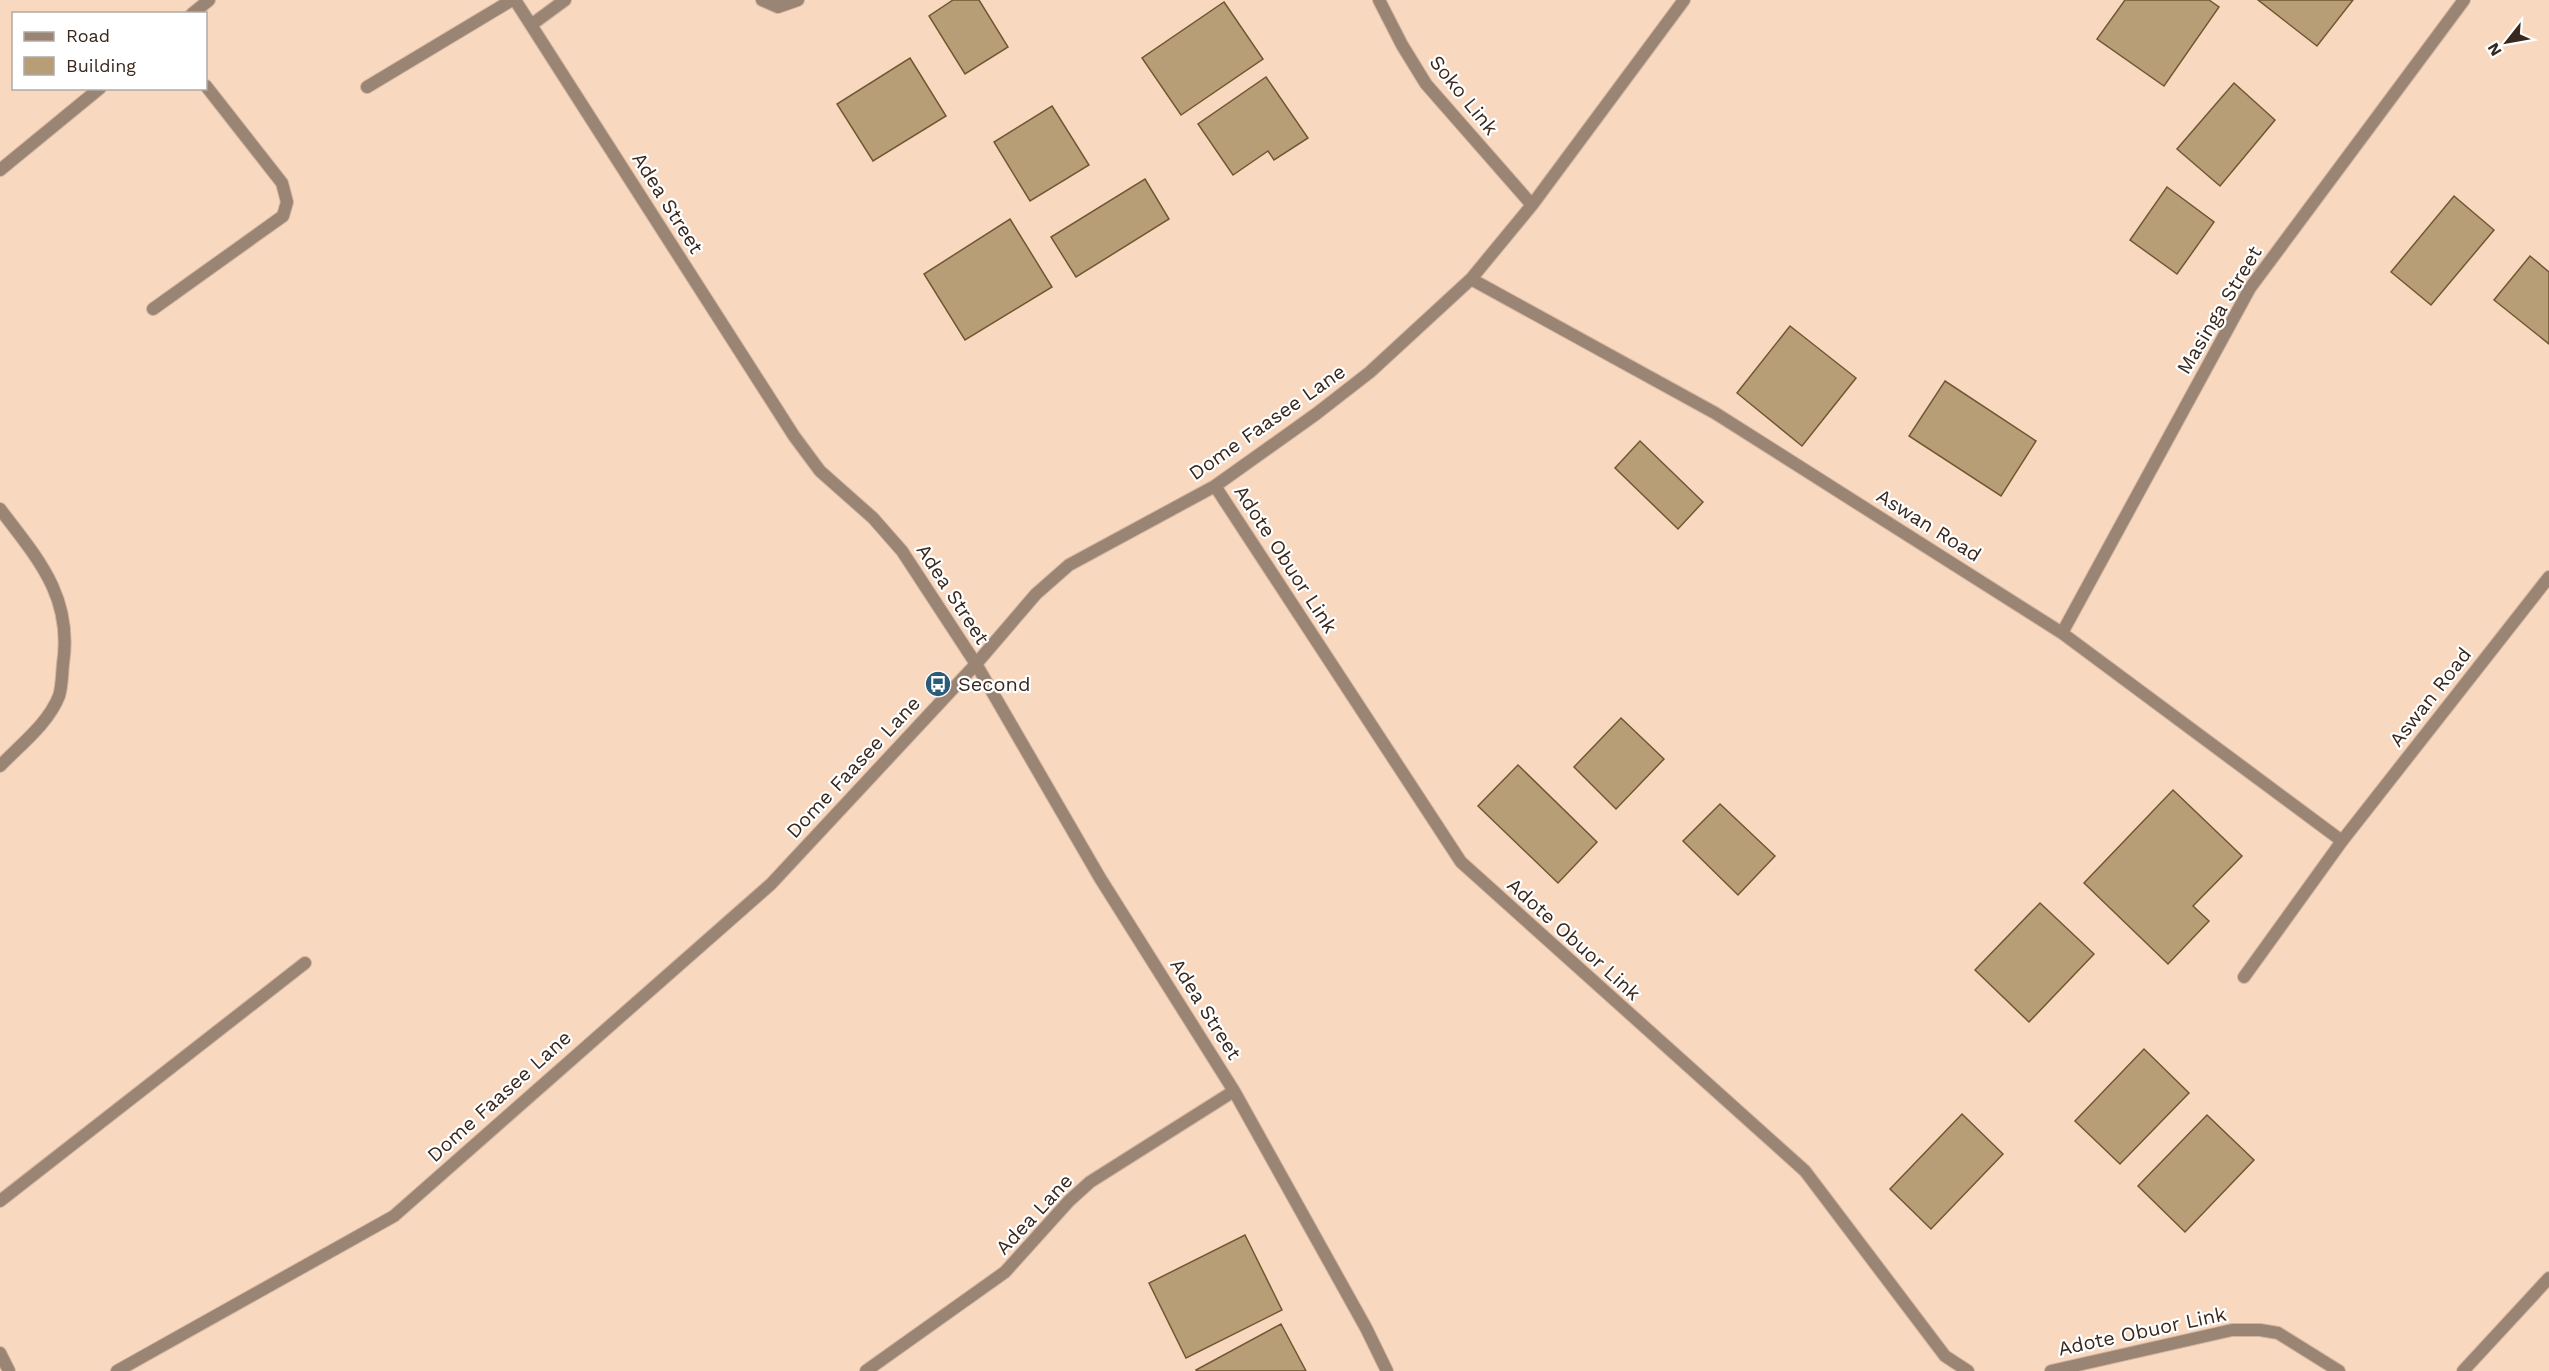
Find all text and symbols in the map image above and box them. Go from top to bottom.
legend [12,12,207,90]
north arrow [2477,12,2537,72]
text: Road [66,25,110,46]
text: N [2483,39,2506,59]
street label: Soko Link [1425,50,1503,140]
text: Building [66,55,136,76]
street label: Adea Street [627,148,709,259]
street label: Masinga Street [2171,241,2267,378]
street label: Dome Faasee Lane [1184,359,1350,485]
street label: Adote Obuor Link [1229,481,1343,637]
street label: Aswan Road [1872,483,1986,567]
street label: Adea Street [912,539,995,649]
street label: Aswan Road [2384,643,2476,751]
bus stop icon: Second [923,669,953,699]
place label: Second [958,672,1030,696]
street label: Dome Faasee Lane [781,691,925,843]
street label: Adote Obuor Link [1502,873,1646,1005]
street label: Adea Street [1165,954,1247,1065]
street label: Dome Faasee Lane [422,1025,576,1167]
street label: Adea Lane [990,1169,1078,1259]
street label: Adote Obuor Link [2056,1301,2228,1361]

